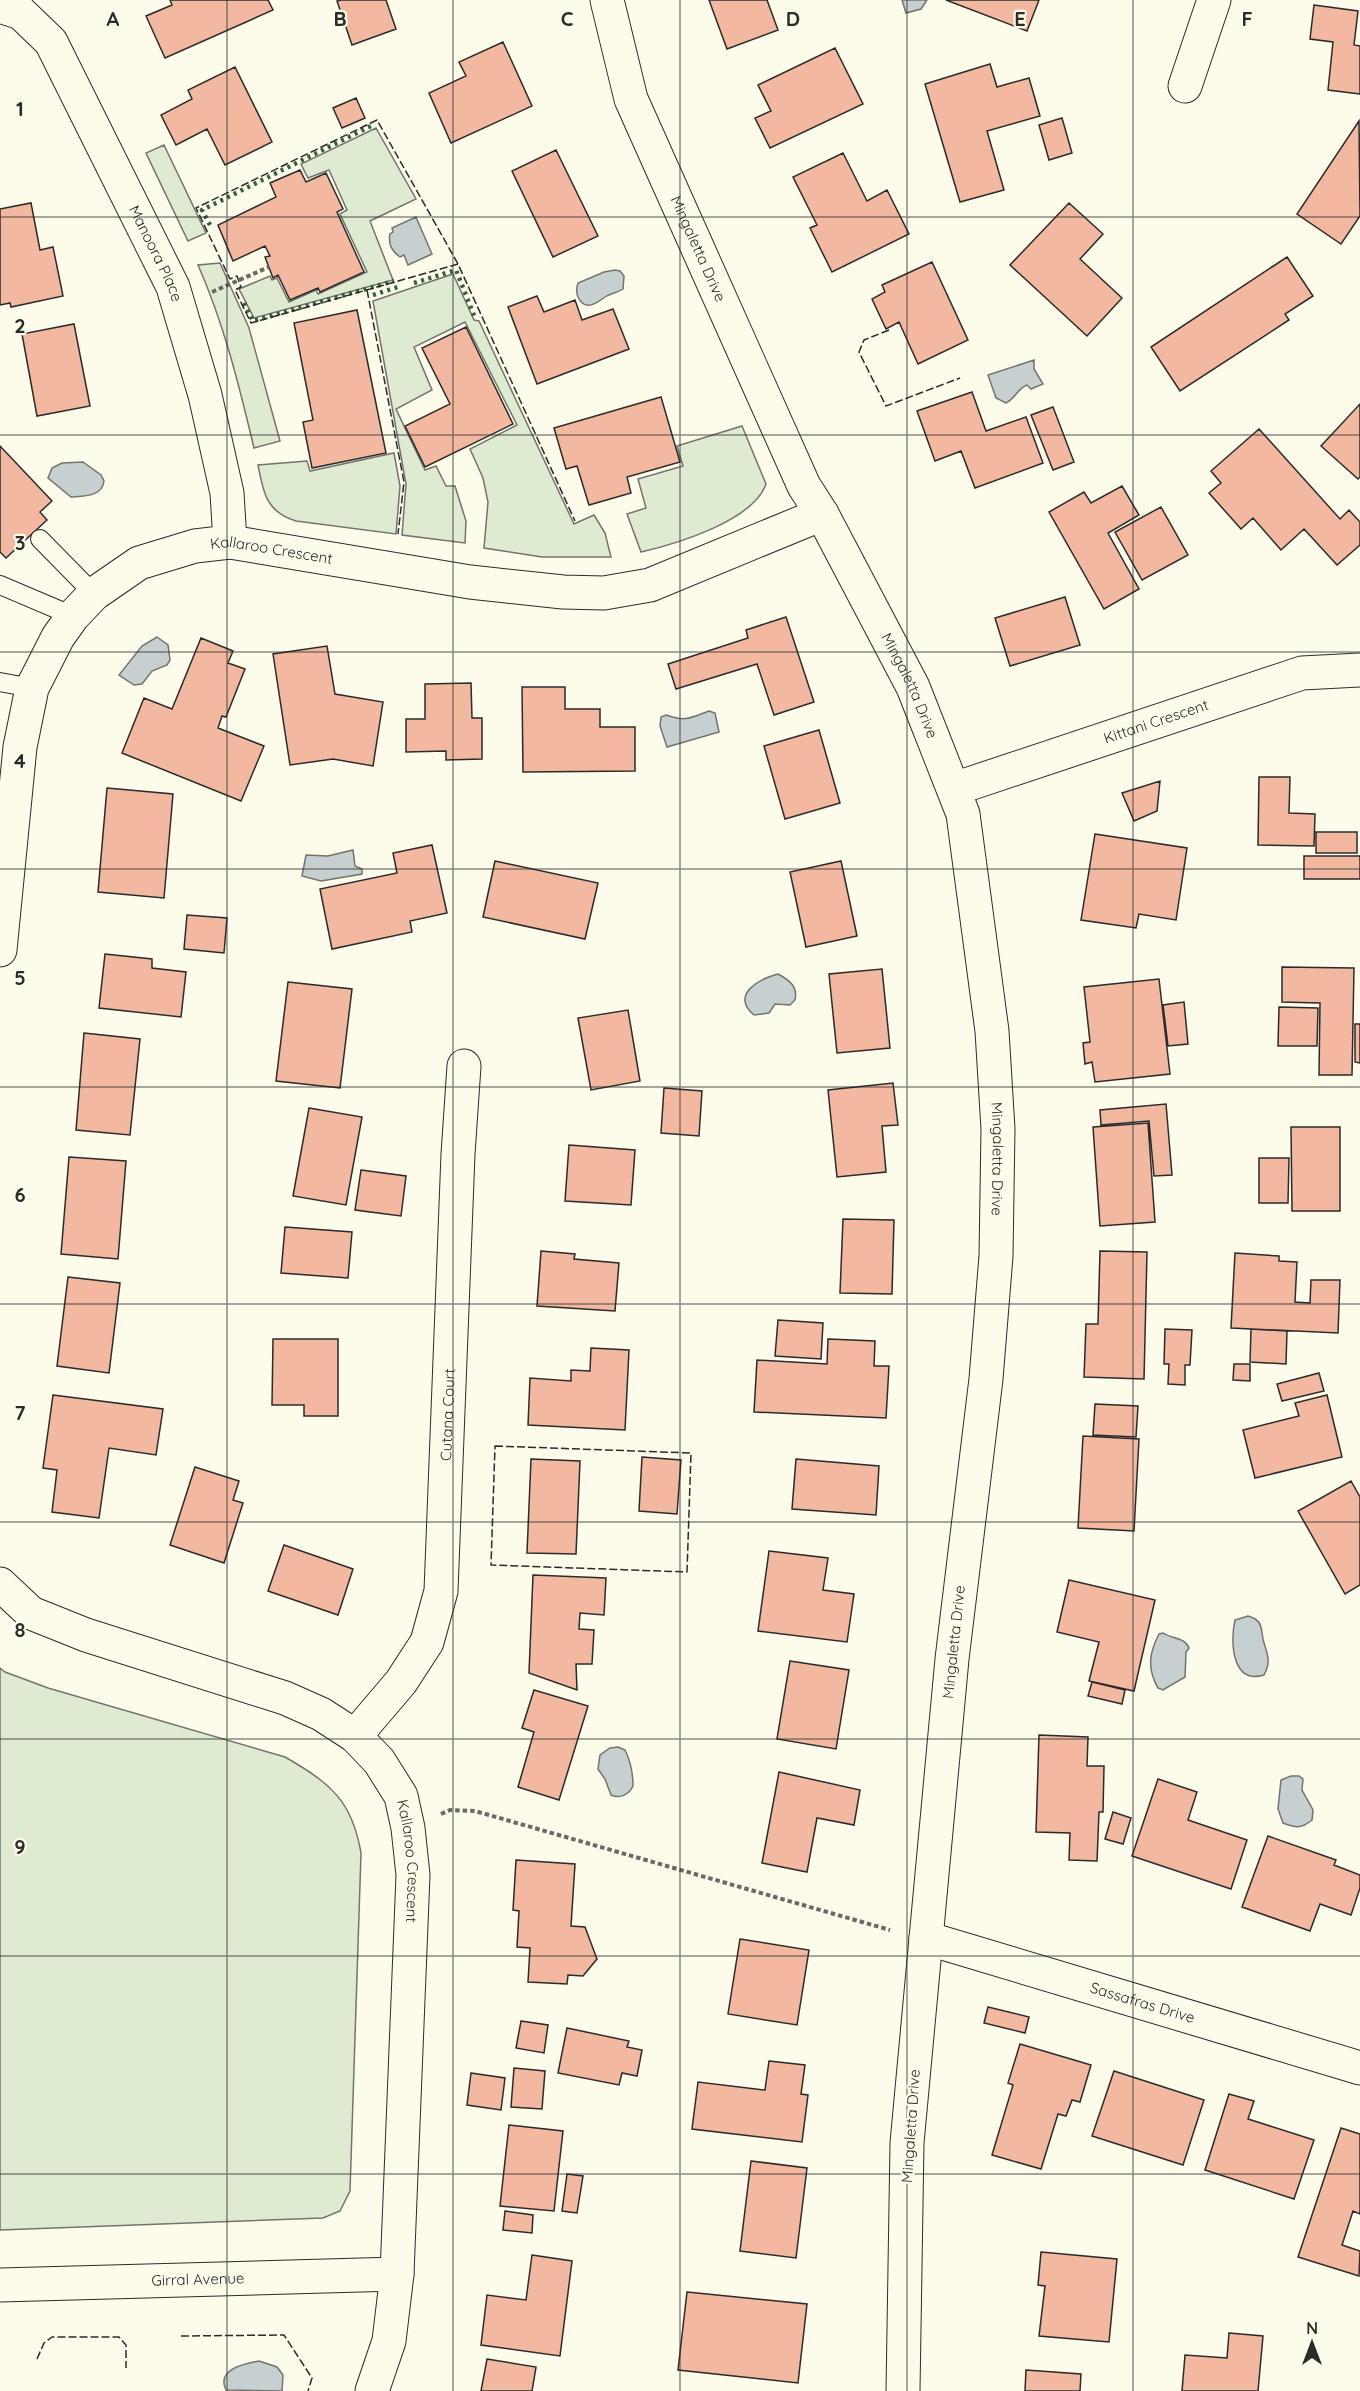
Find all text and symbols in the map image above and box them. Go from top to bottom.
text: A [107,6,120,31]
text: B [333,6,347,31]
text: C [561,6,574,31]
text: D [786,6,800,31]
text: E [1014,6,1026,31]
text: F [1241,6,1253,31]
text: 1 [16,96,24,121]
street label: Mingaletta Drive [666,193,730,305]
street label: Manoora Place [125,202,187,304]
text: 2 [14,313,26,338]
text: 3 [15,530,25,555]
street label: Kallaroo Crescent [209,532,334,568]
street label: Mingaletta Drive [877,630,942,741]
street label: Kittani Crescent [1101,695,1211,747]
text: 4 [14,748,26,773]
text: 5 [14,965,26,990]
street label: Mingaletta Drive [987,1101,1008,1216]
text: 6 [14,1182,26,1207]
street label: Cutana Court [436,1368,459,1461]
text: 7 [15,1400,26,1425]
street label: Mingaletta Drive [938,1584,969,1700]
text: 8 [15,1617,26,1642]
street label: Kallaroo Crescent [393,1798,423,1923]
text: 9 [14,1834,26,1859]
street label: Sassafras Drive [1088,1978,1197,2027]
street label: Mingaletta Drive [897,2068,924,2183]
street label: Girral Avenue [151,2268,245,2290]
north arrow [1282,2313,1342,2373]
text: N [1306,2318,1318,2338]

